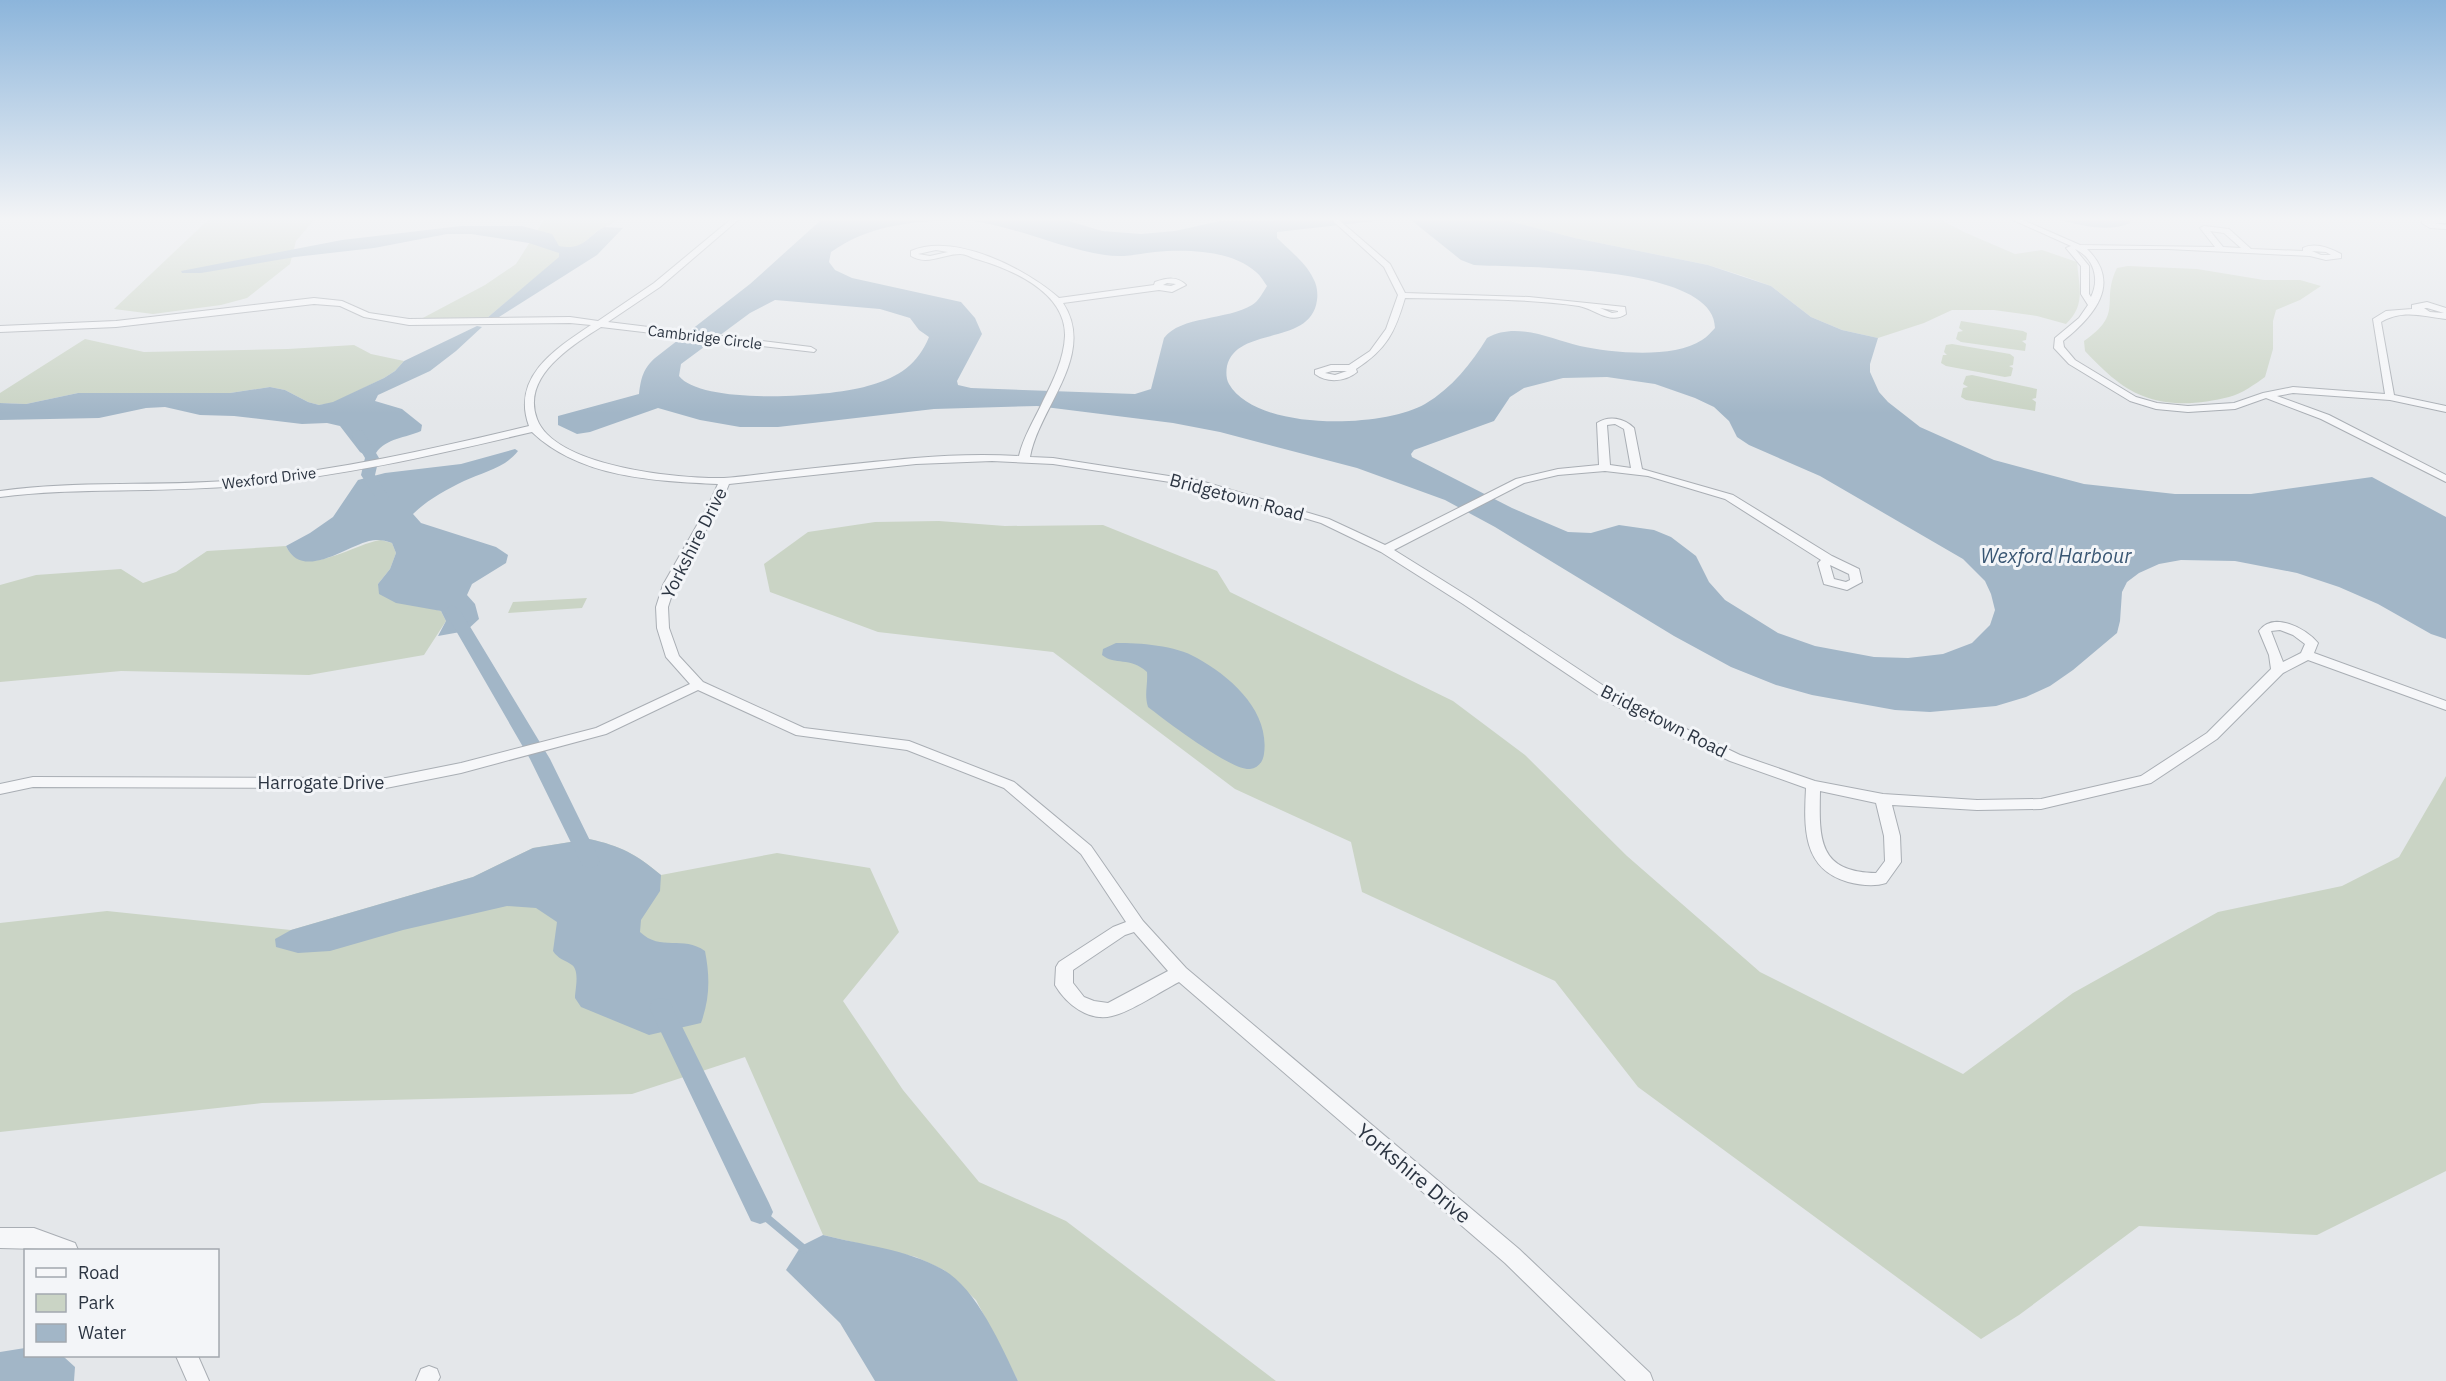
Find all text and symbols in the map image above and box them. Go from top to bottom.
street label: Cambridge Circle [647,321,763,353]
street label: Wexford Drive [221,463,317,493]
street label: Bridgetown Road [1167,468,1307,526]
street label: Yorkshire Drive [656,483,732,602]
water label: Wexford Harbour [1980,542,2132,569]
street label: Bridgetown Road [1597,679,1731,763]
street label: Harrogate Drive [258,771,384,794]
street label: Yorkshire Drive [1351,1117,1477,1229]
legend [24,1249,219,1357]
text: Road [78,1261,119,1284]
text: Park [78,1291,115,1314]
text: Water [78,1321,127,1344]

